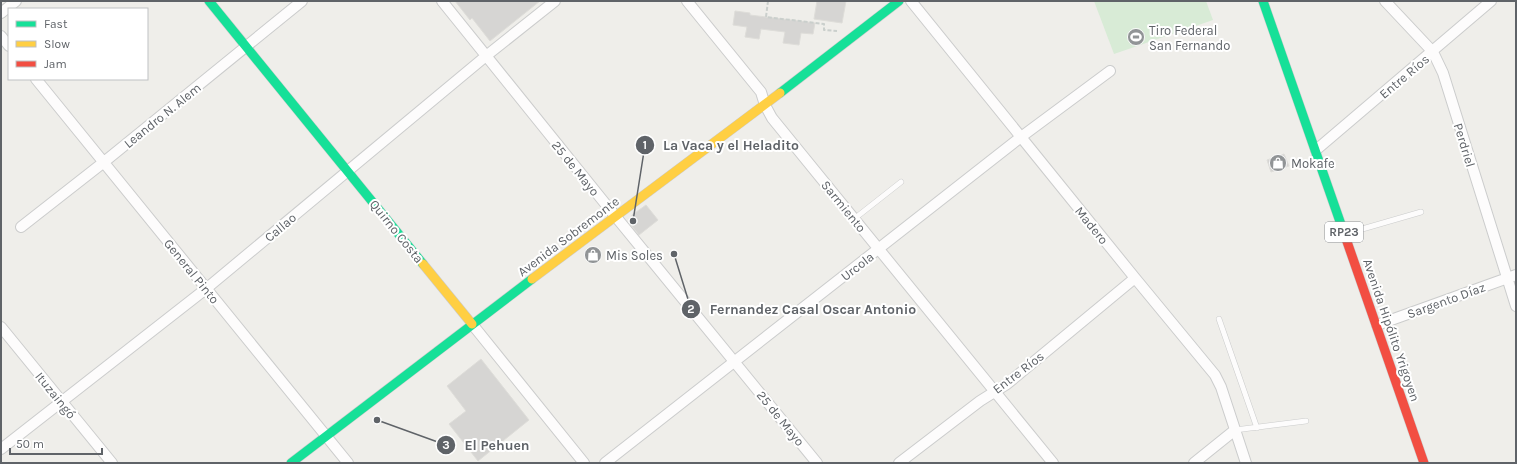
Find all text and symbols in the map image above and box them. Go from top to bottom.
legend [8,8,148,80]
text: Fast [44,17,68,31]
place label: Tiro Federal San Fernando [1149,23,1230,53]
sports icon: Tiro Federal San Fernando [1126,27,1146,47]
text: Slow [44,37,70,51]
street label: Entre Ríos [1376,51,1432,102]
text: Jam [44,57,67,71]
street label: Leandro N. Alem [121,80,204,151]
street label: Perdriel [1451,121,1478,169]
callout: La Vaca y el Heladito [635,132,807,158]
text: La Vaca y el Heladito [663,137,799,154]
street label: 25 de Mayo [549,138,602,199]
text: 1 [643,138,647,152]
shop icon: Mokafe [1268,153,1288,173]
place label: Mokafe [1291,156,1335,171]
street label: Sarmiento [818,177,869,235]
street label: Avenida Sobremonte [515,193,622,279]
street label: Quirno Costa [367,197,427,266]
street label: Madero [1072,203,1111,247]
street label: Callao [261,210,299,245]
road number: RP23 [1325,222,1363,242]
street label: General Pinto [161,236,222,307]
shop icon: Mis Soles [583,245,603,265]
place label: Mis Soles [606,248,663,263]
street label: Urcola [838,249,877,284]
street label: Avenida Hipólito Yrigoyen [1360,257,1423,403]
street label: Sargento Díaz [1405,279,1487,322]
callout: Fernandez Casal Oscar Antonio [681,296,924,322]
text: Fernandez Casal Oscar Antonio [710,301,916,318]
text: 2 [687,302,695,316]
street label: Entre Ríos [990,348,1047,397]
street label: Ituzaingó [32,369,79,422]
street label: 25 de Mayo [754,388,807,449]
scale bar [10,430,102,456]
callout: El Pehuen [436,432,537,458]
text: 50 m [16,437,44,451]
text: El Pehuen [464,437,530,454]
text: 3 [442,438,450,452]

